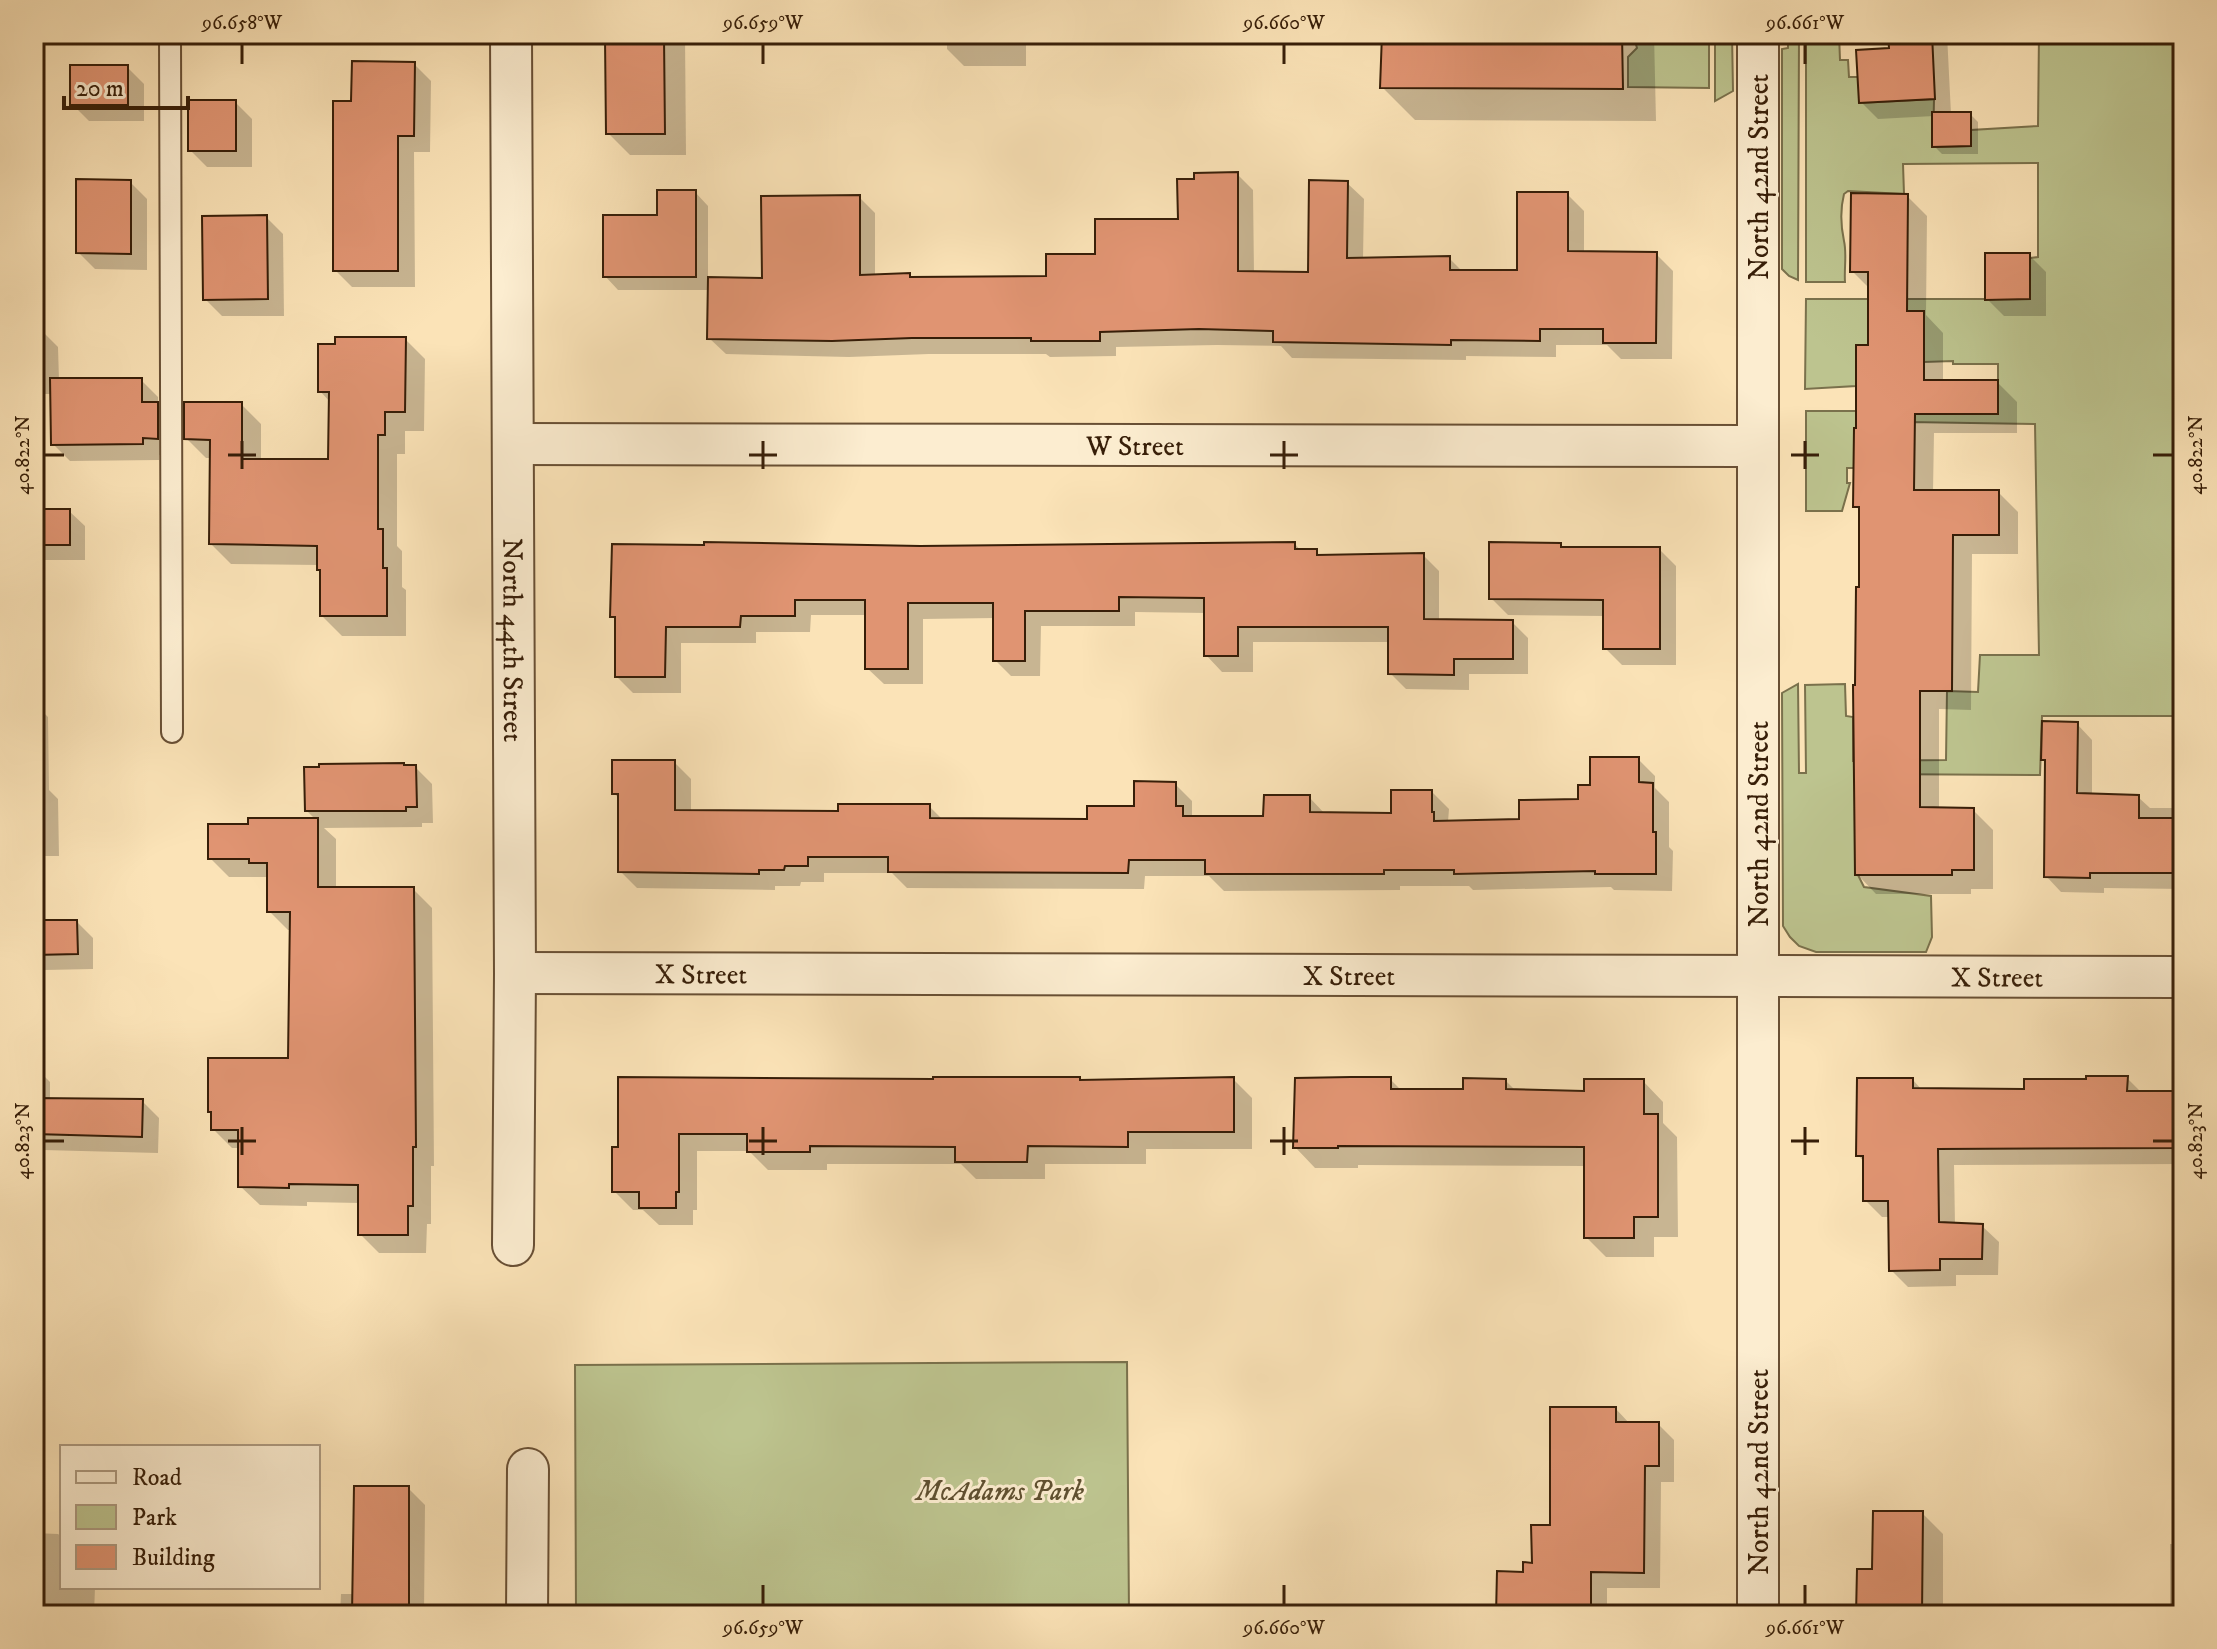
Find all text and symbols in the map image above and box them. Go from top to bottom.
text: 96.658°W [201,11,283,36]
text: 96.659°W [722,11,804,36]
text: 96.660°W [1242,11,1325,36]
text: 96.661°W [1765,11,1845,36]
scale bar [64,60,188,110]
text: 20 m [76,74,124,104]
street label: North 42nd Street [1742,74,1777,280]
text: 40.822°N [11,415,36,495]
text: 40.822°N [2184,415,2209,495]
street label: W Street [1085,429,1184,464]
street label: North 44th Street [494,538,530,742]
street label: North 42nd Street [1742,721,1777,927]
street label: X Street [655,957,747,993]
street label: X Street [1303,959,1395,994]
street label: X Street [1951,960,2043,996]
text: 40.823°N [11,1102,36,1180]
text: 40.823°N [2184,1102,2209,1180]
street label: North 42nd Street [1742,1369,1777,1575]
legend [60,1445,320,1589]
text: Road [132,1463,182,1493]
park label: McAdams Park [914,1474,1084,1509]
text: Park [132,1503,177,1533]
text: Building [132,1543,215,1573]
text: 96.659°W [722,1616,804,1641]
text: 96.660°W [1242,1616,1325,1641]
text: 96.661°W [1765,1616,1845,1641]

